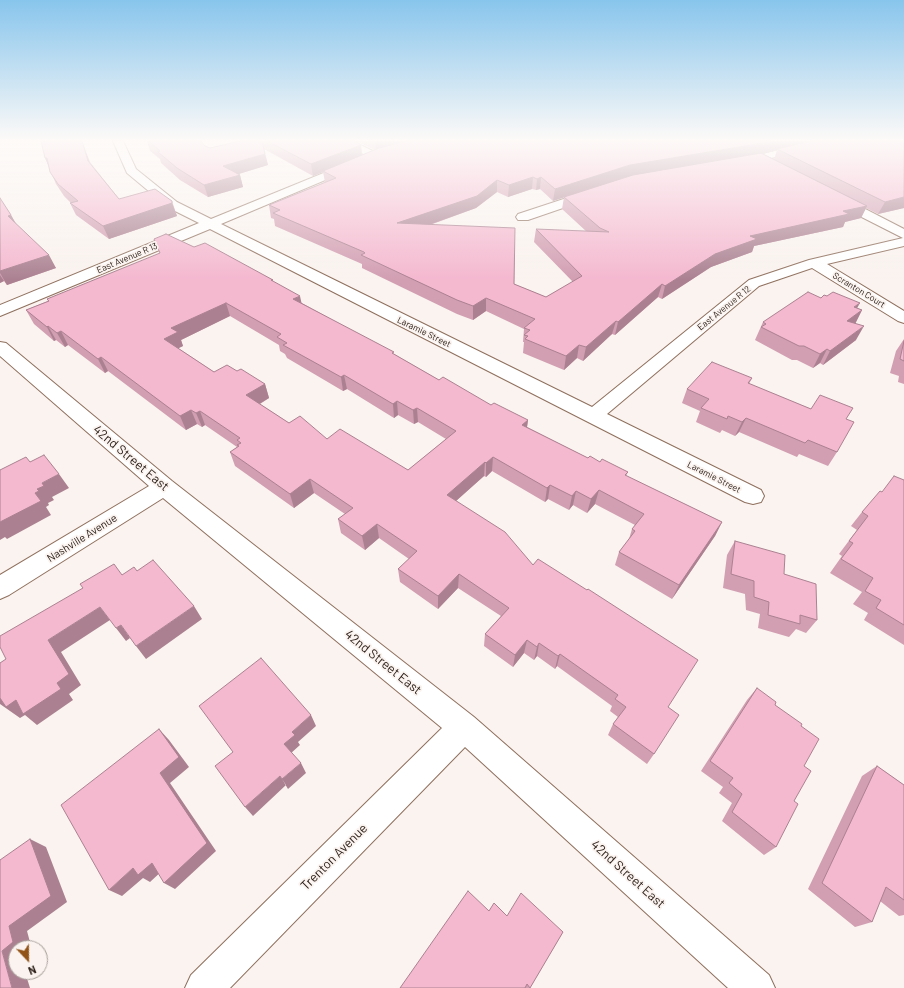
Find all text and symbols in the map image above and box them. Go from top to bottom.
street label: East Avenue R 13 [95,240,159,276]
street label: Scranton Court [831,270,887,310]
street label: East Avenue R 12 [695,283,753,333]
street label: Laramie Street [395,314,453,350]
street label: 42nd Street East [90,422,172,494]
street label: Laramie Street [685,459,743,495]
street label: Nashville Avenue [44,511,120,565]
street label: 42nd Street East [341,626,425,698]
street label: Trenton Avenue [297,820,371,894]
street label: 42nd Street East [588,837,668,911]
north arrow [8,940,48,980]
text: N [26,963,38,978]

